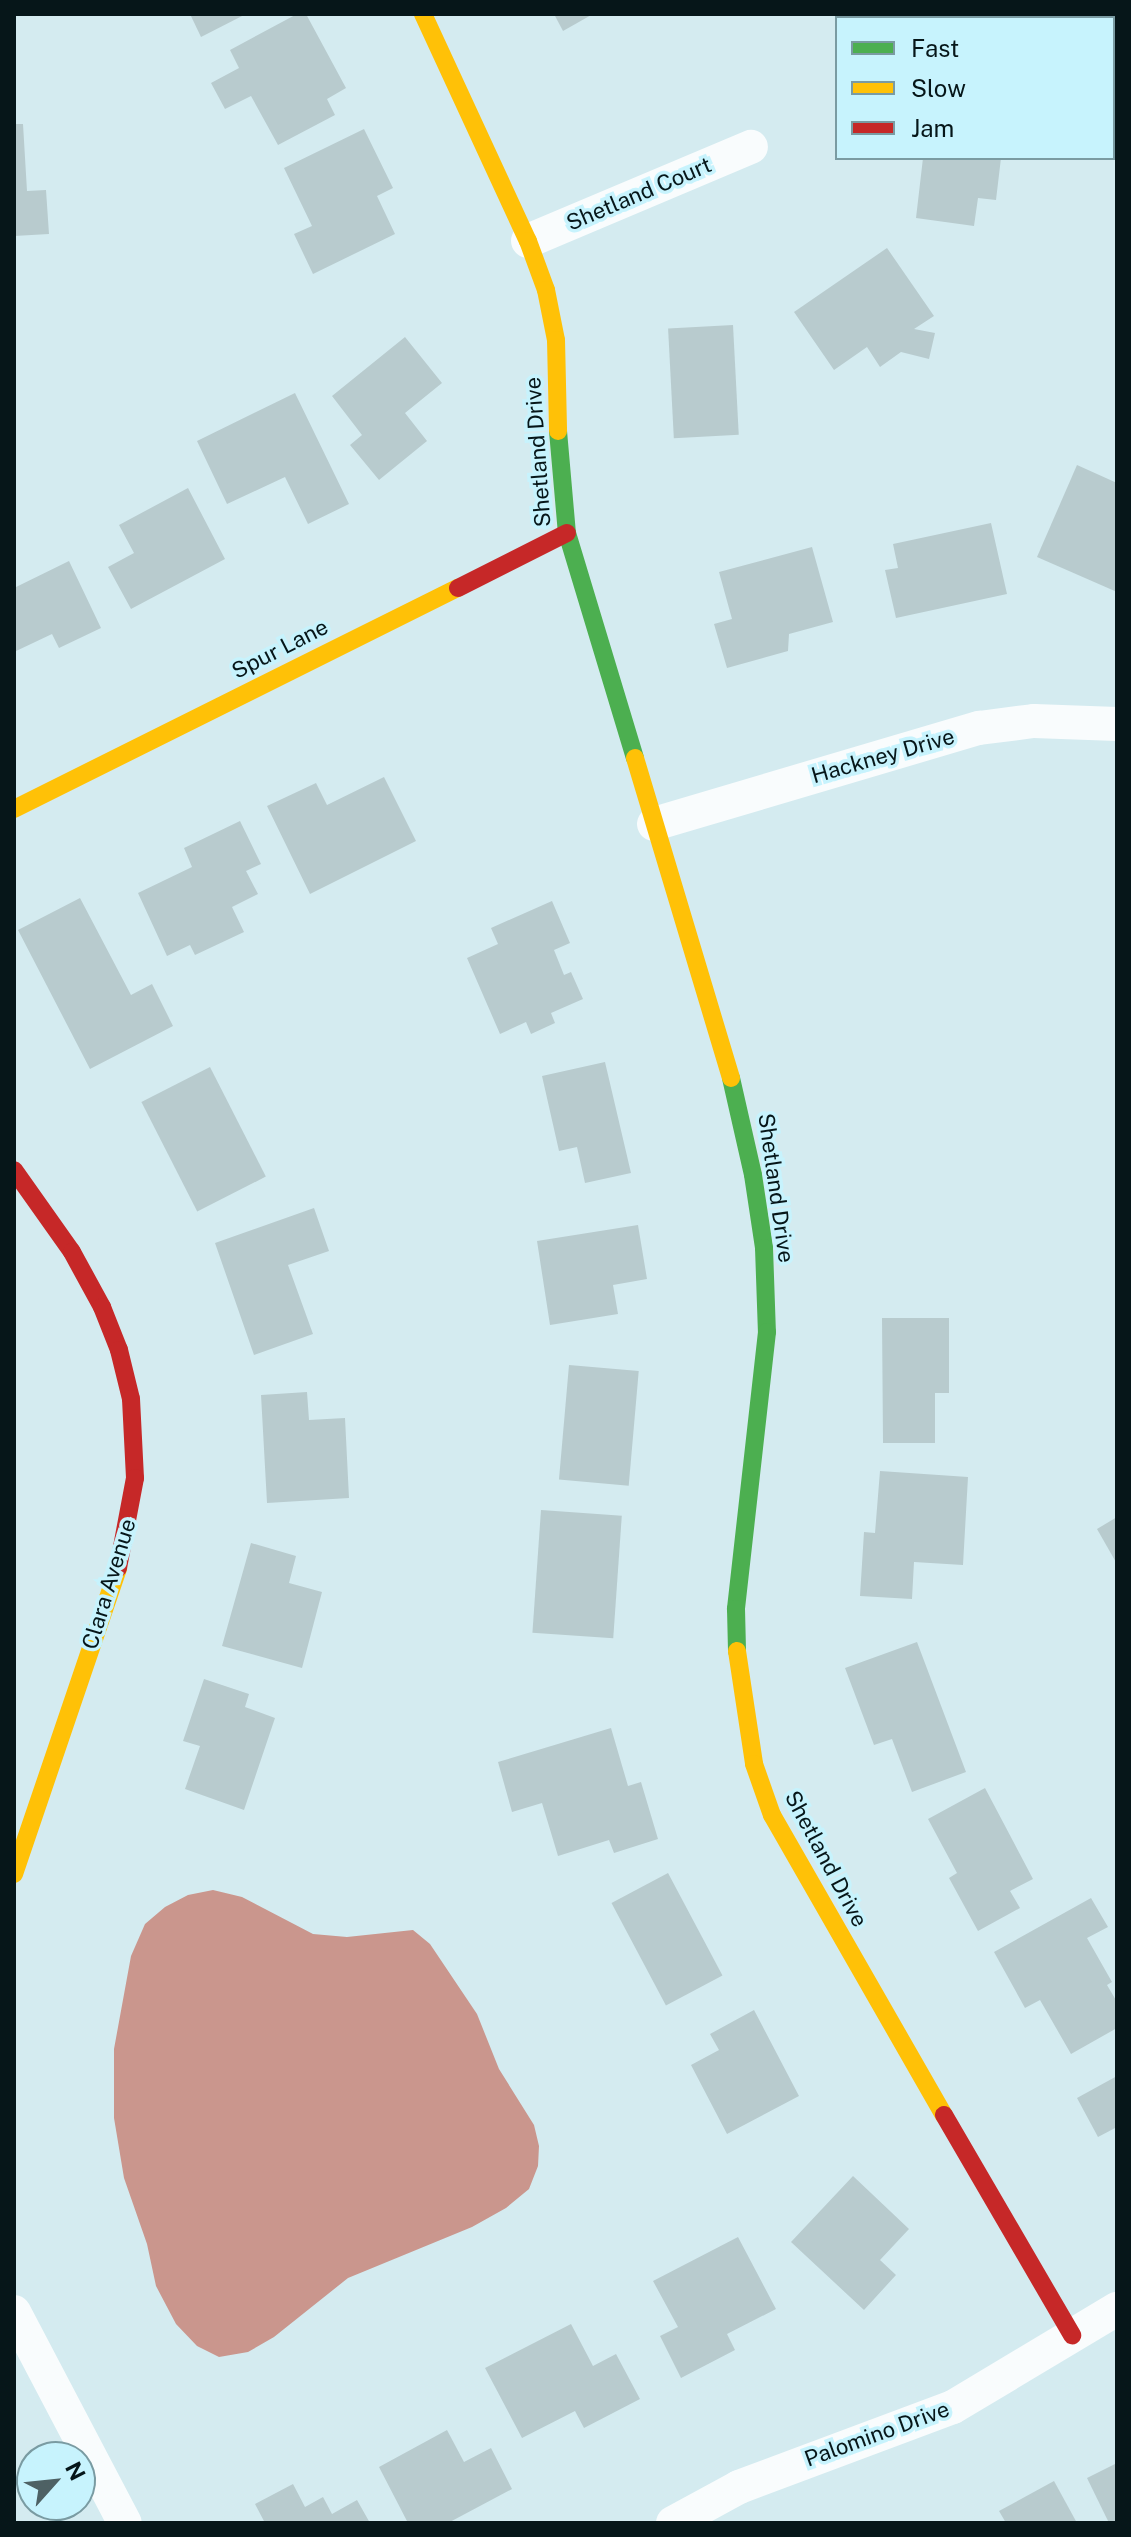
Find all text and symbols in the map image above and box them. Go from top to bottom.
legend [835,16,1115,160]
text: Fast [911,34,959,62]
text: Slow [911,74,966,102]
text: Jam [911,114,954,142]
street label: Shetland Court [562,152,716,236]
street label: Shetland Drive [520,376,556,528]
street label: Spur Lane [228,614,332,684]
street label: Hackney Drive [808,723,958,789]
street label: Shetland Drive [752,1112,800,1264]
street label: Clara Avenue [77,1516,141,1652]
street label: Shetland Drive [779,1786,873,1932]
street label: Palomino Drive [801,2396,953,2472]
north arrow [16,2441,96,2521]
text: N [60,2457,91,2485]

